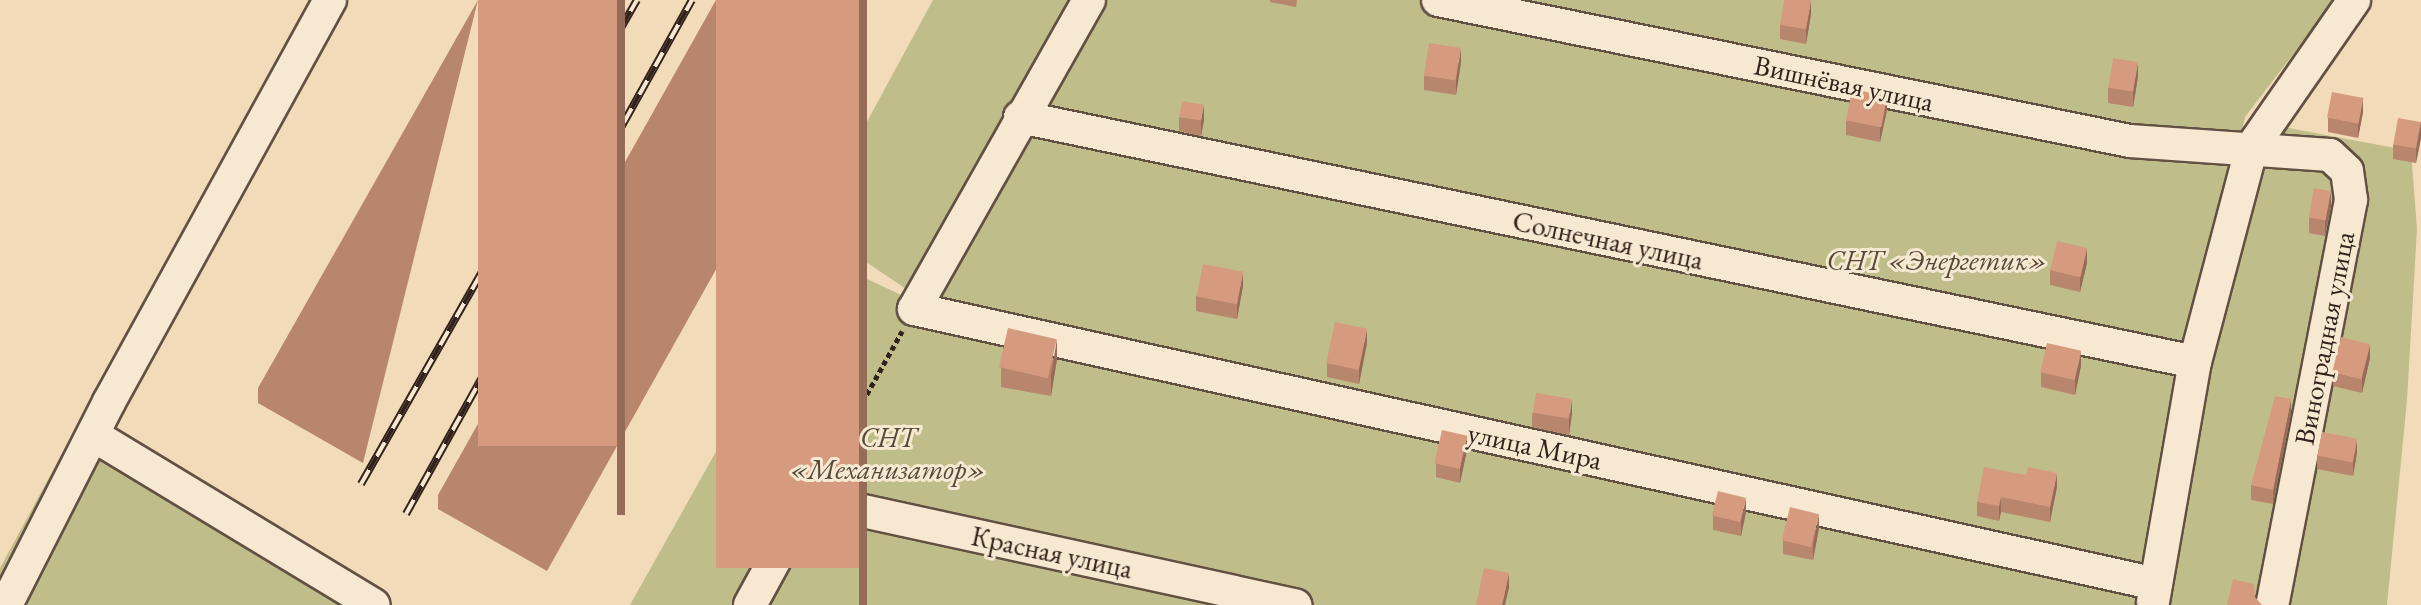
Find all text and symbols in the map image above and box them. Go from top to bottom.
street label: Вишнёвая улица [1751,48,1937,118]
street label: Солнечная улица [1510,203,1706,277]
street label: Виноградная улица [2287,228,2361,448]
park label: СНТ «Энергетик» [1827,243,2047,277]
street label: улица Мира [1465,415,1605,477]
park label: СНТ «Механизатор» [790,420,986,486]
street label: Красная улица [968,519,1136,585]

